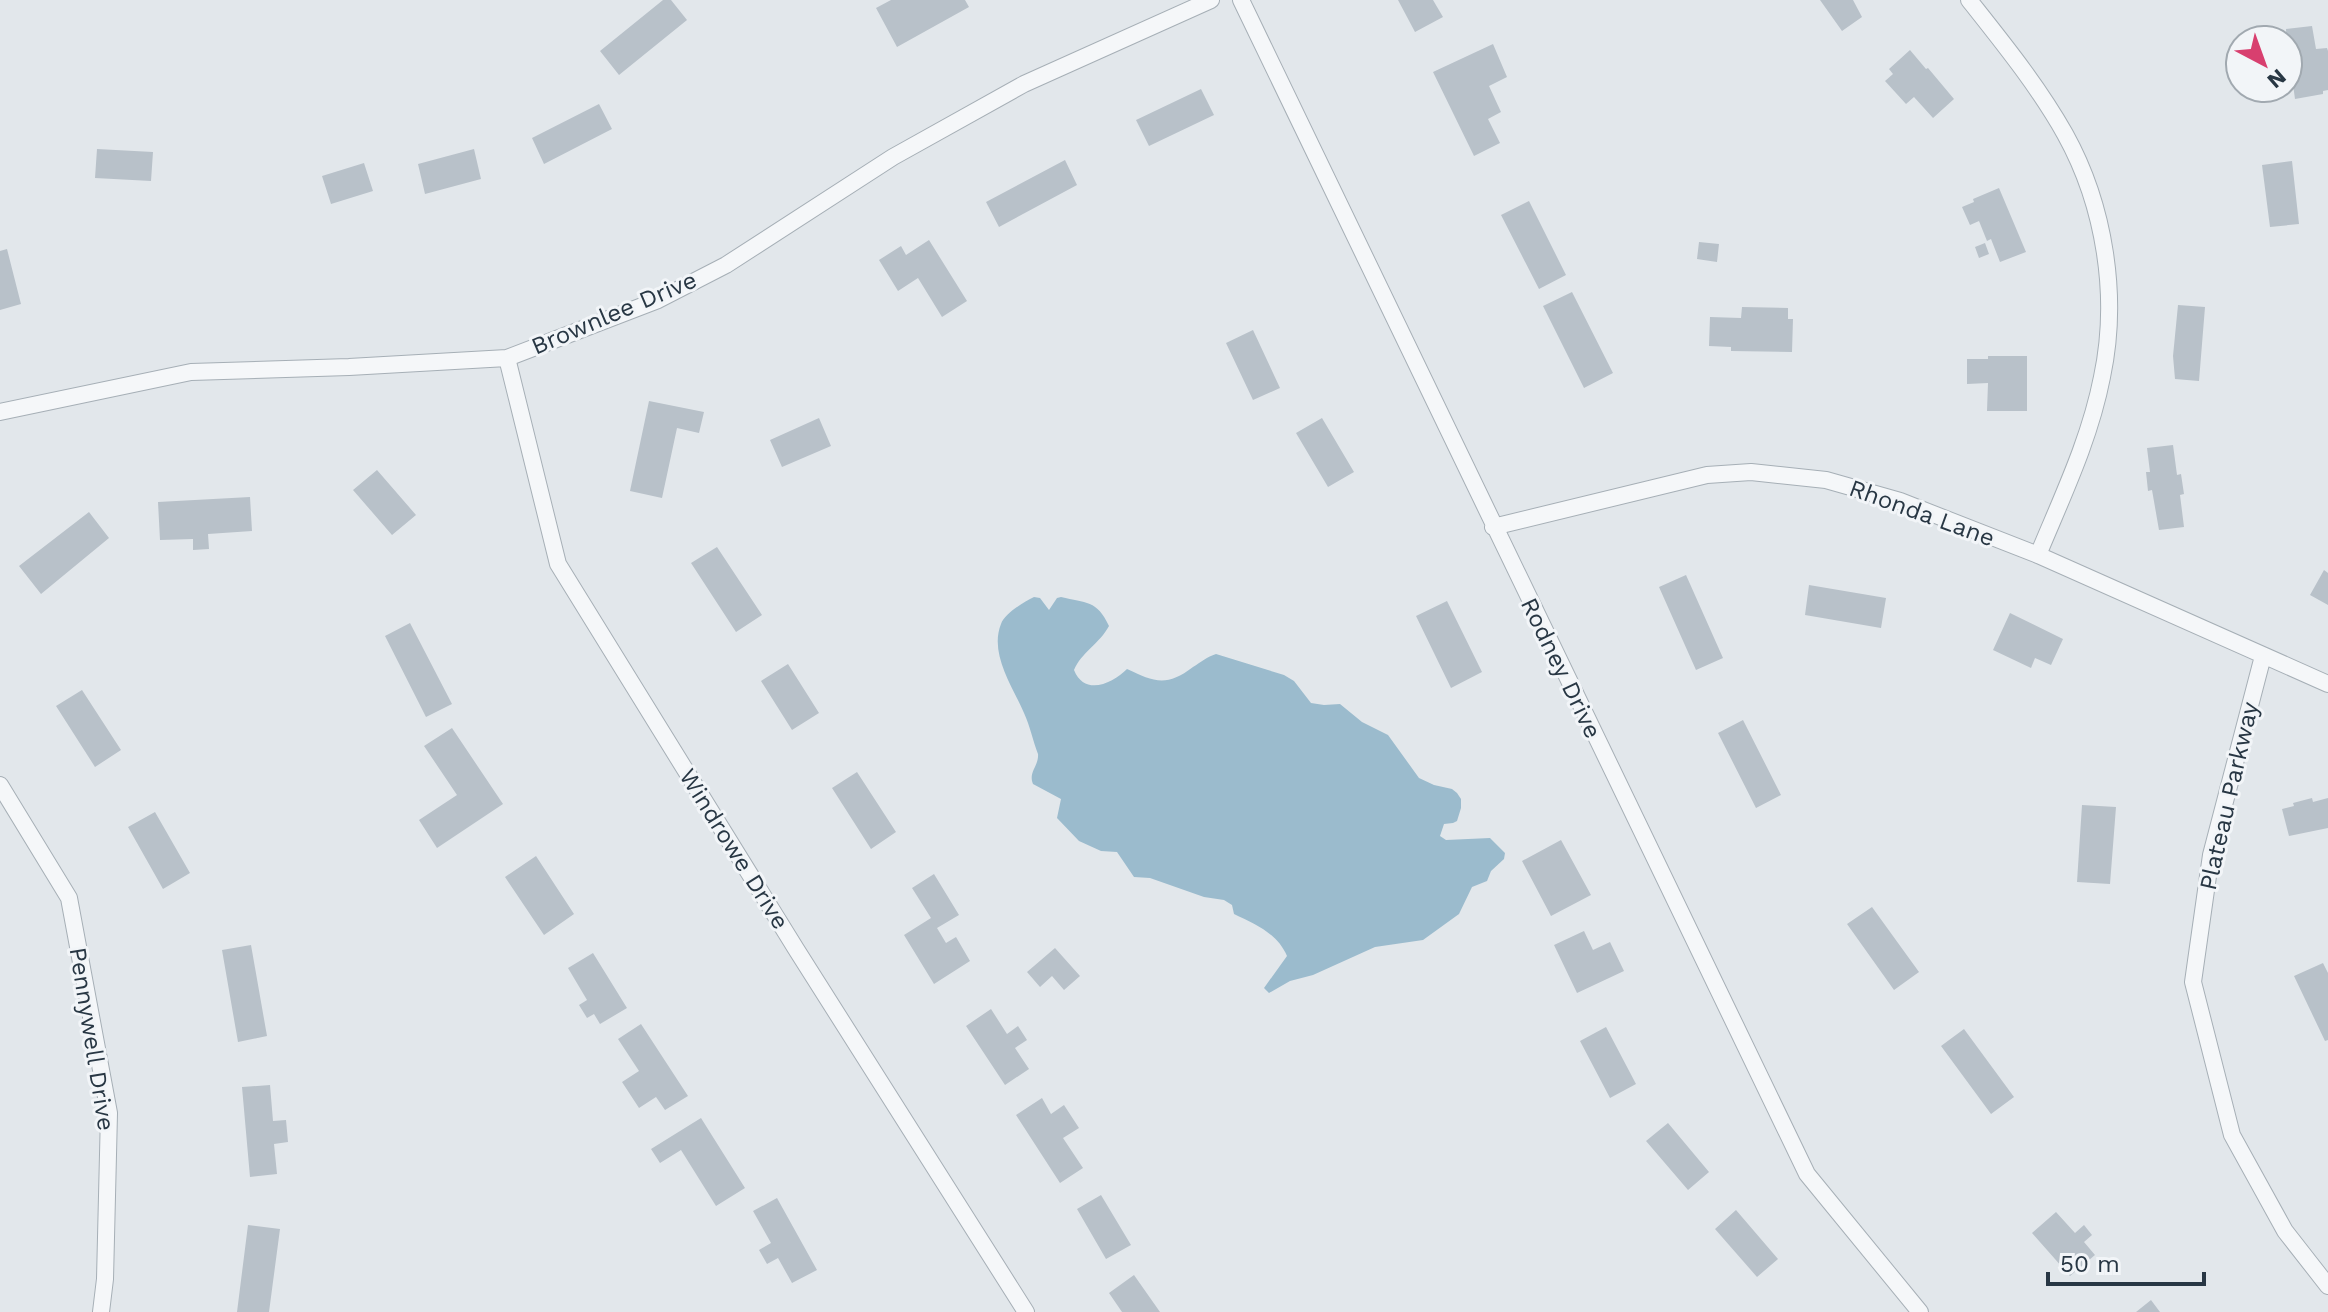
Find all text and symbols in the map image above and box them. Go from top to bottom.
north arrow [2224,24,2304,104]
text: N [2262,64,2291,94]
street label: Brownlee Drive [527,266,701,360]
street label: Rhonda Lane [1845,474,1999,552]
street label: Rodney Drive [1515,593,1607,743]
street label: Plateau Parkway [2194,699,2264,893]
street label: Windrowe Drive [673,763,795,935]
street label: Pennywell Drive [64,945,120,1133]
scale bar [2048,1236,2204,1286]
text: 50 m [2060,1250,2120,1278]

